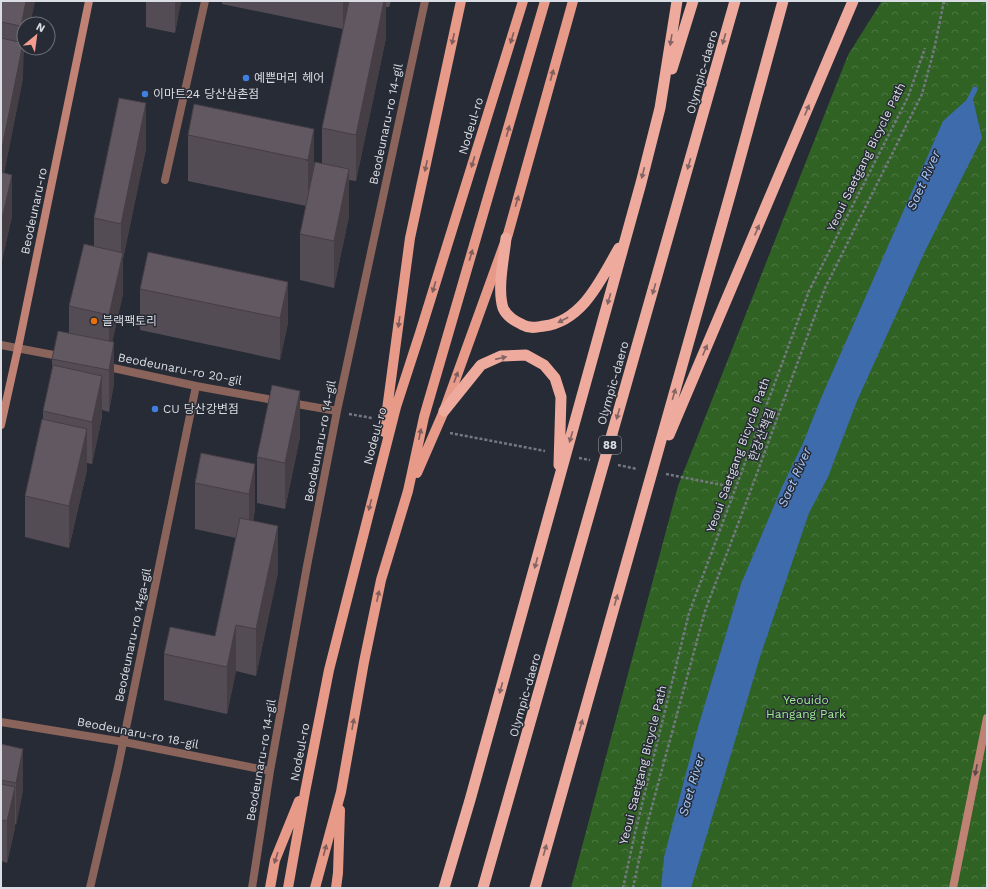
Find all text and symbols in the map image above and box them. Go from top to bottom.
north arrow [16,16,56,56]
text: N [34,20,47,35]
street label: Olympic-daero [683,28,721,116]
one-way arrow [721,32,727,45]
one-way arrow [449,33,455,45]
one-way arrow [509,33,515,45]
one-way arrow [667,33,673,46]
street label: Beodeunaru-ro 14-gil [366,62,406,186]
one-way arrow [549,69,555,81]
place label: 예쁜머리 헤어 [254,71,324,85]
marker: 예쁜머리 헤어 [241,73,251,83]
street label: Yeoui Saetgang Bicycle Path [824,80,908,234]
place label: 이마트24 당산삼촌점 [153,87,259,101]
marker: 이마트24 당산삼촌점 [140,89,150,99]
street label: Nodeul-ro [456,96,486,156]
one-way arrow [804,105,810,116]
one-way arrow [505,124,511,136]
water label: Saet River [904,147,944,212]
one-way arrow [470,157,476,169]
one-way arrow [686,158,692,170]
one-way arrow [422,160,428,172]
street label: Beodeunaru-ro [18,166,50,256]
one-way arrow [640,167,646,179]
one-way arrow [514,194,520,206]
one-way arrow [754,224,760,236]
one-way arrow [468,249,474,261]
one-way arrow [431,281,437,293]
one-way arrow [651,283,657,295]
one-way arrow [606,293,612,305]
place label: 블랙팩토리 [102,314,157,328]
marker: 블랙팩토리 [89,316,99,326]
one-way arrow [396,316,402,328]
one-way arrow [557,316,568,323]
street label: Olympic-daero [594,339,632,427]
one-way arrow [702,344,708,355]
street label: Beodeunaru-ro 20-gil [117,350,244,388]
one-way arrow [495,354,508,360]
one-way arrow [453,371,459,383]
street label: Yeoui Saetgang Bicycle Path [703,376,773,534]
street label: Beodeunaru-ro 14-gil [301,379,339,503]
one-way arrow [671,388,677,400]
place label: CU 당산강변점 [163,402,239,416]
marker: CU 당산강변점 [150,404,160,414]
street label: Nodeul-ro [361,406,389,466]
street label: 한강산책길 [746,407,778,463]
one-way arrow [615,408,621,420]
one-way arrow [418,428,424,440]
one-way arrow [567,431,573,444]
road number: 88 [599,436,621,454]
water label: Saet River [775,444,815,509]
one-way arrow [367,499,373,511]
one-way arrow [533,557,539,569]
street label: Beodeunaru-ro 14ga-gil [112,566,154,703]
one-way arrow [375,590,381,602]
one-way arrow [613,594,619,606]
street label: Olympic-daero [506,651,544,739]
one-way arrow [498,682,504,694]
street label: Yeoui Saetgang Bicycle Path [616,684,670,846]
park label: Yeouido Hangang Park [766,693,846,721]
street label: Beodeunaru-ro 14-gil [243,698,279,822]
street label: Beodeunaru-ro 18-gil [76,714,200,752]
one-way arrow [350,717,356,730]
one-way arrow [578,719,584,731]
street label: Nodeul-ro [288,722,312,782]
water label: Saet River [675,752,708,818]
one-way arrow [973,764,979,776]
one-way arrow [322,844,328,856]
one-way arrow [542,844,548,856]
one-way arrow [273,852,279,864]

